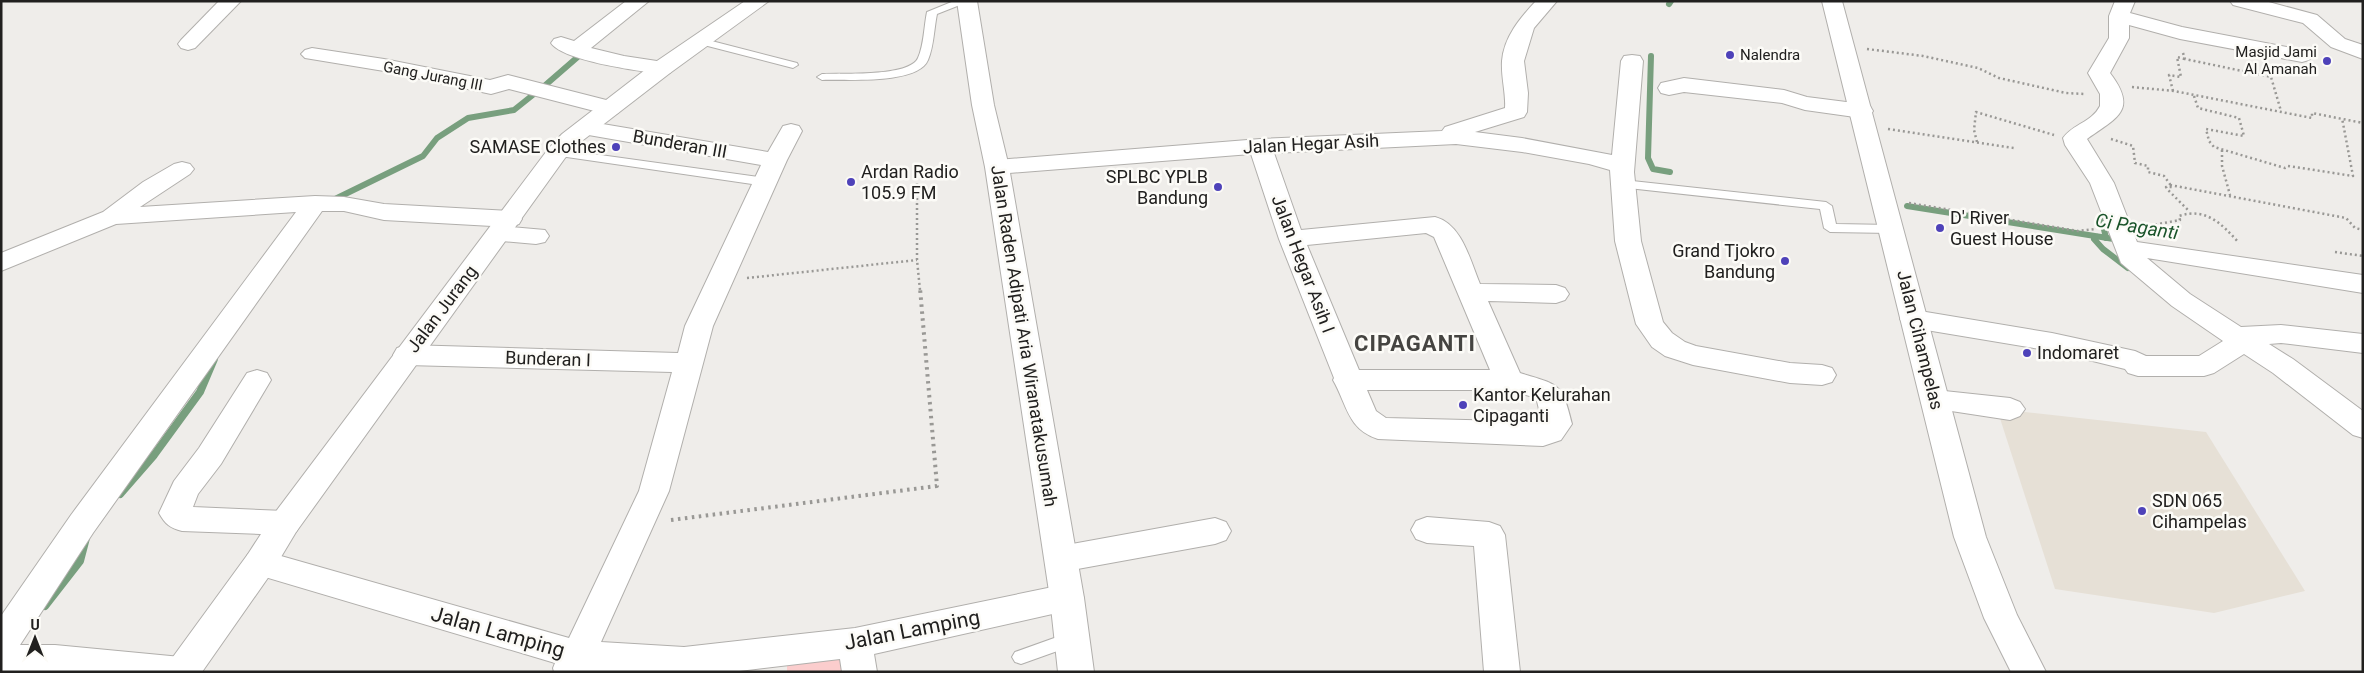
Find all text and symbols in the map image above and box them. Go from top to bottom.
place label: Masjid Jami Al Amanah [2235,43,2317,78]
place label: Nalendra [1740,46,1800,64]
marker: Nalendra [1724,49,1736,61]
marker: Masjid Jami Al Amanah [2321,55,2333,67]
street label: Gang Jurang III [382,58,484,94]
street label: Bunderan III [631,125,729,162]
street label: Jalan Hegar Asih [1242,129,1380,158]
place label: SAMASE Clothes [470,136,606,157]
marker: SAMASE Clothes [610,141,622,153]
place label: Ardan Radio 105.9 FM [861,161,959,203]
street label: Jalan Raden Adipati Aria Wiranatakusumah [987,164,1062,508]
place label: SPLBC YPLB Bandung [1106,166,1208,208]
marker: Ardan Radio 105.9 FM [845,176,857,188]
marker: SPLBC YPLB Bandung [1212,181,1224,193]
street label: Jalan Hegar Asih I [1268,192,1339,336]
place label: D' River Guest House [1950,207,2053,249]
water label: Ci Paganti [2094,209,2181,244]
marker: D' River Guest House [1934,222,1946,234]
place label: Grand Tjokro Bandung [1672,240,1775,282]
marker: Grand Tjokro Bandung [1779,255,1791,267]
street label: Jalan Jurang [402,261,481,356]
street label: Jalan Cihampelas [1893,268,1948,412]
district label: CIPAGANTI [1354,331,1476,356]
place label: Indomaret [2037,342,2119,363]
street label: Bunderan I [505,347,591,370]
marker: Indomaret [2021,347,2033,359]
place label: Kantor Kelurahan Cipaganti [1473,384,1611,426]
marker: Kantor Kelurahan Cipaganti [1457,399,1469,411]
place label: SDN 065 Cihampelas [2152,490,2247,532]
marker: SDN 065 Cihampelas [2136,505,2148,517]
street label: Jalan Lamping [428,601,568,663]
street label: Jalan Lamping [842,605,982,655]
north arrow [10,613,60,663]
text: U [30,617,40,633]

